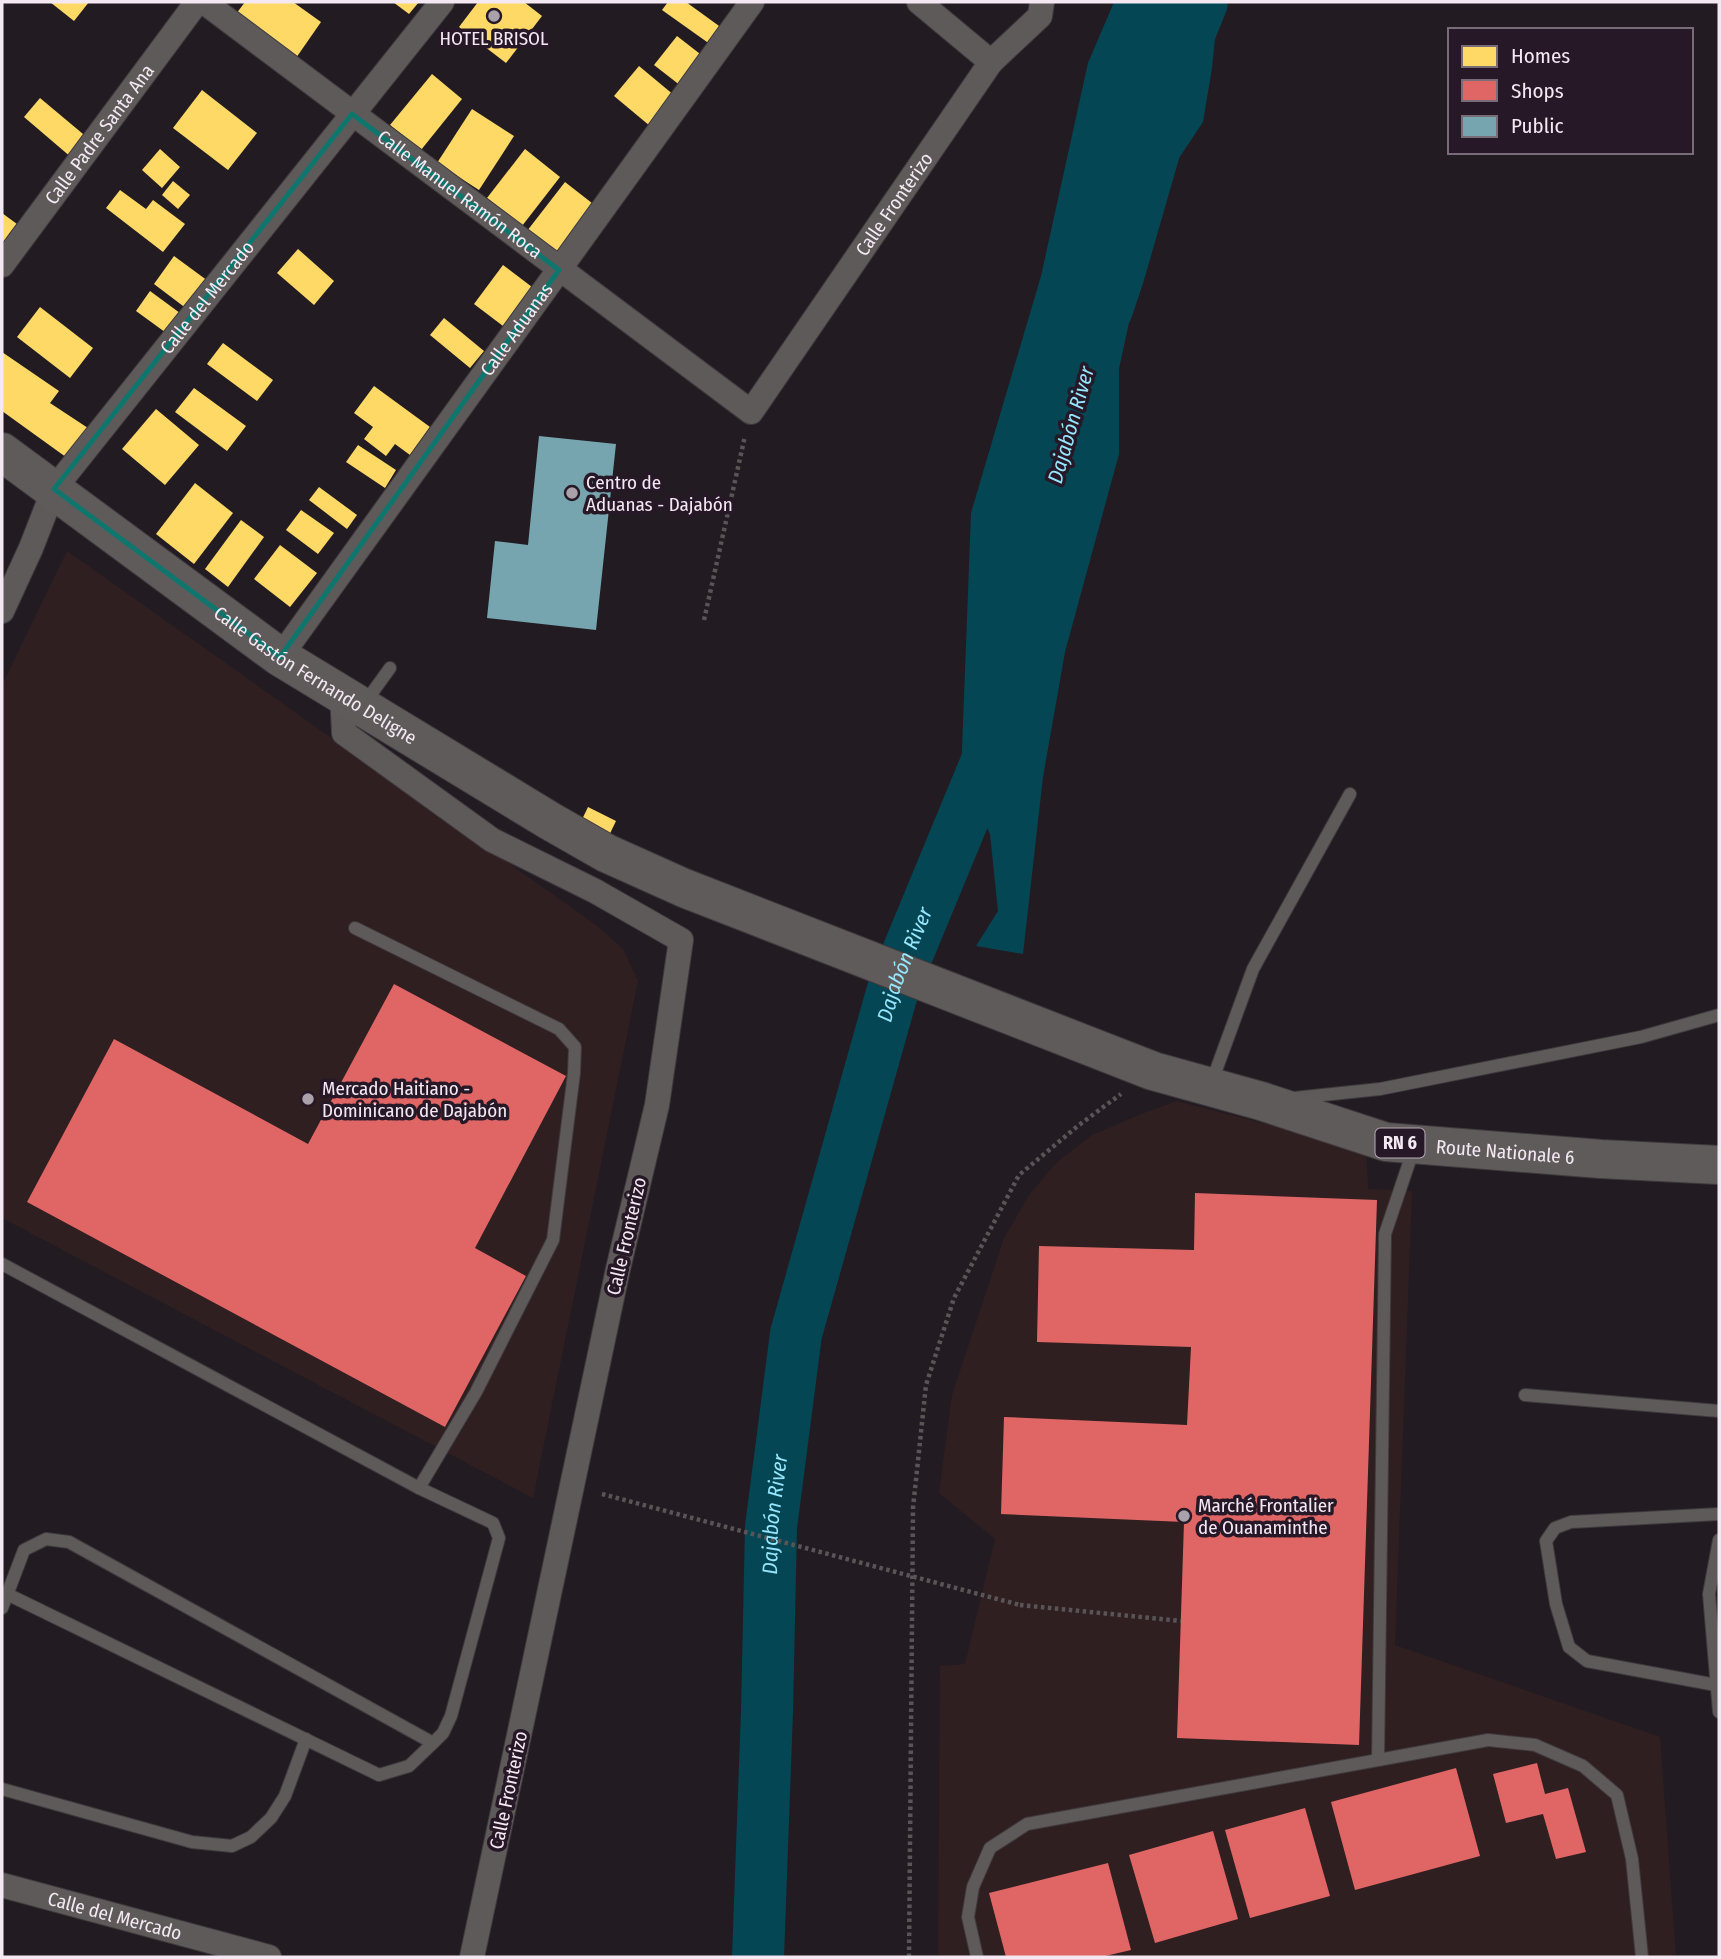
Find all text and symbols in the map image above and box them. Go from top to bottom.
marker: HOTEL BRISOL [486,8,502,24]
place label: HOTEL BRISOL [440,27,549,50]
legend [1448,28,1693,154]
text: Homes [1511,43,1570,69]
street label: Calle Padre Santa Ana [40,60,159,209]
text: Shops [1511,78,1564,104]
text: Public [1511,113,1563,139]
street label: Calle Manuel Ramón Roca [373,125,547,264]
street label: Calle Fronterizo [851,148,938,260]
street label: Calle del Mercado [155,236,259,359]
street label: Calle Aduanas [475,279,558,381]
water label: Dajabón River [1042,363,1100,486]
place label: Centro de Aduanas - Dajabón [586,471,733,516]
marker: Centro de Aduanas - Dajabón [564,485,580,501]
street label: Calle Gastón Fernando Deligne [209,601,421,749]
water label: Dajabón River [872,903,938,1025]
place label: Mercado Haitiano - Dominicano de Dajabón [322,1077,507,1122]
marker: Mercado Haitiano - Dominicano de Dajabón [300,1091,316,1107]
road number: RN 6 [1376,1128,1424,1158]
street label: Route Nationale 6 [1435,1135,1575,1169]
street label: Calle Fronterizo [602,1175,651,1297]
water label: Dajabón River [757,1452,793,1575]
place label: Marché Frontalier de Ouanaminthe [1198,1494,1334,1539]
marker: Marché Frontalier de Ouanaminthe [1176,1508,1192,1524]
street label: Calle Fronterizo [485,1729,532,1851]
street label: Calle del Mercado [45,1887,184,1945]

